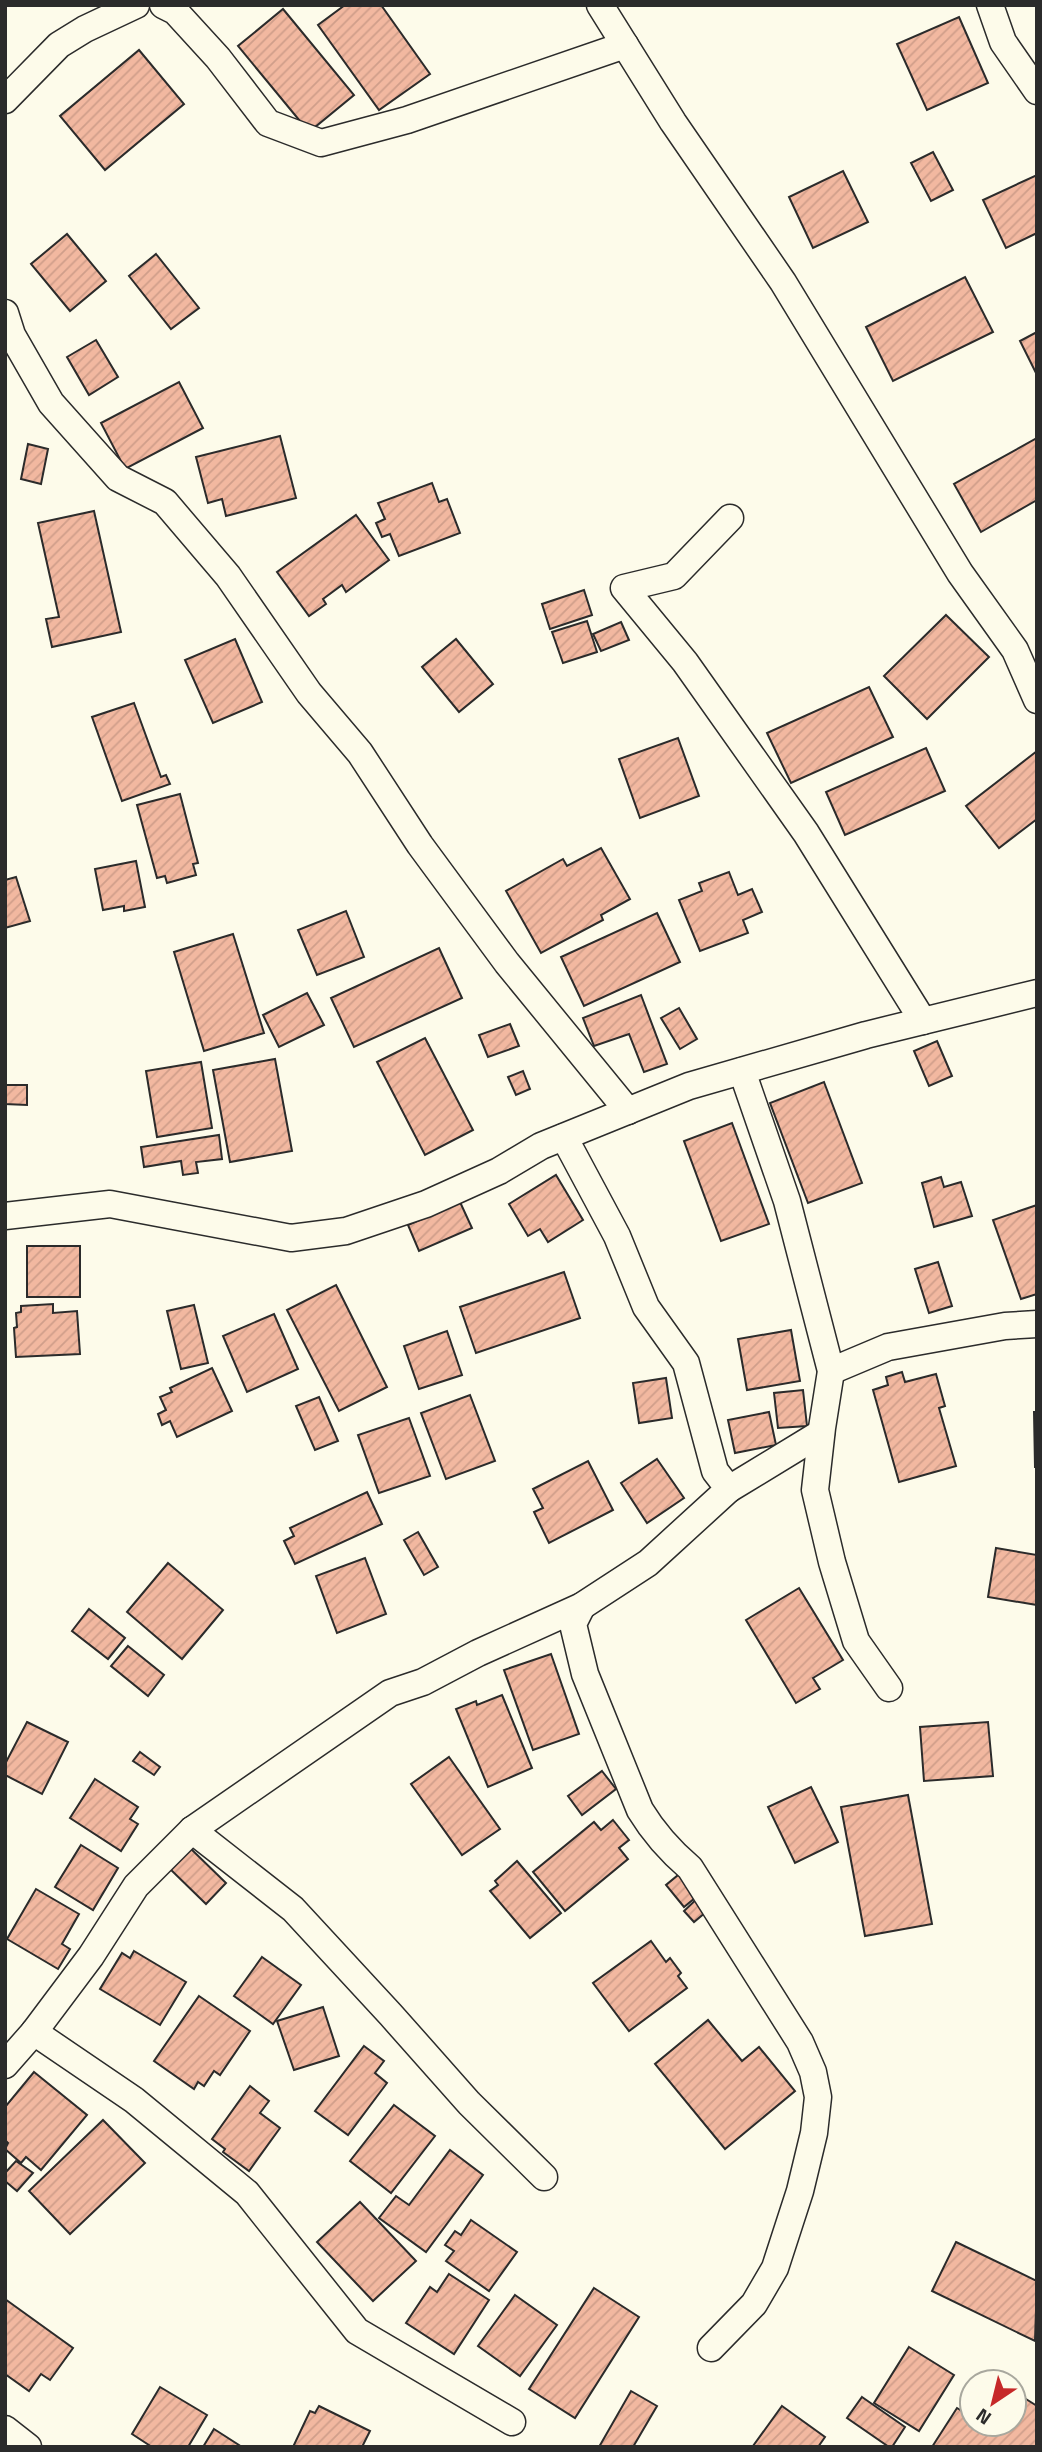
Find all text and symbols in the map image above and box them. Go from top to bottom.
north arrow [958,2368,1028,2438]
text: N [969,2402,997,2433]

